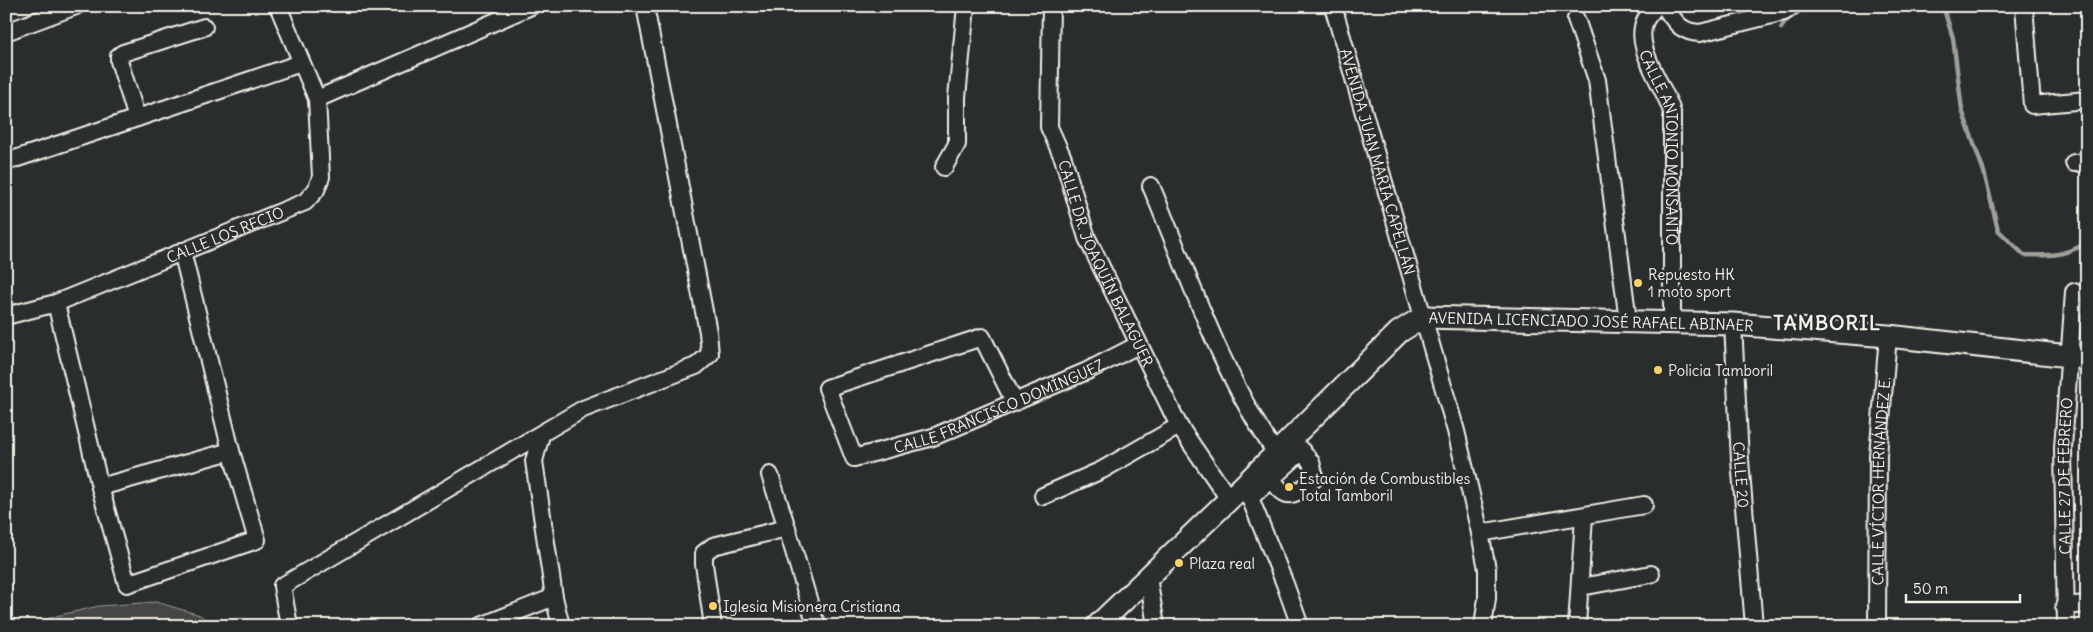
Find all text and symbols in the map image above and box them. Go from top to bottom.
street label: AVENIDA JUAN MARÍA CAPELLÁN [1336,46,1420,277]
street label: CALLE ANTONIO MONSANTO [1636,47,1682,245]
street label: CALLE DR. JOAQUÍN BALAGUER [1055,158,1158,370]
street label: CALLE LOS RECIO [163,202,287,267]
place label: Repuesto HK 1 moto sport [1648,265,1735,301]
marker: Repuesto HK 1 moto sport [1632,277,1644,289]
street label: AVENIDA LICENCIADO JOSÉ RAFAEL ABINAER [1428,308,1755,335]
district label: TAMBORIL [1773,310,1881,335]
street label: CALLE FRANCISCO DOMÍNGUEZ [892,354,1108,457]
place label: Policia Tamboril [1668,361,1773,380]
marker: Policia Tamboril [1652,364,1664,376]
street label: CALLE VÍCTOR HERNÁNDEZ E. [1868,376,1894,586]
street label: CALLE 27 DE FEBRERO [2053,397,2076,555]
street label: CALLE 20 [1730,441,1754,509]
place label: Estación de Combustibles Total Tamboril [1299,469,1471,505]
marker: Estación de Combustibles Total Tamboril [1283,481,1295,493]
place label: Plaza real [1189,554,1255,573]
marker: Plaza real [1173,557,1185,569]
scale bar [1906,572,2019,604]
text: 50 m [1913,579,1948,598]
place label: Iglesia Misionera Cristiana [723,597,901,616]
marker: Iglesia Misionera Cristiana [707,600,719,612]

